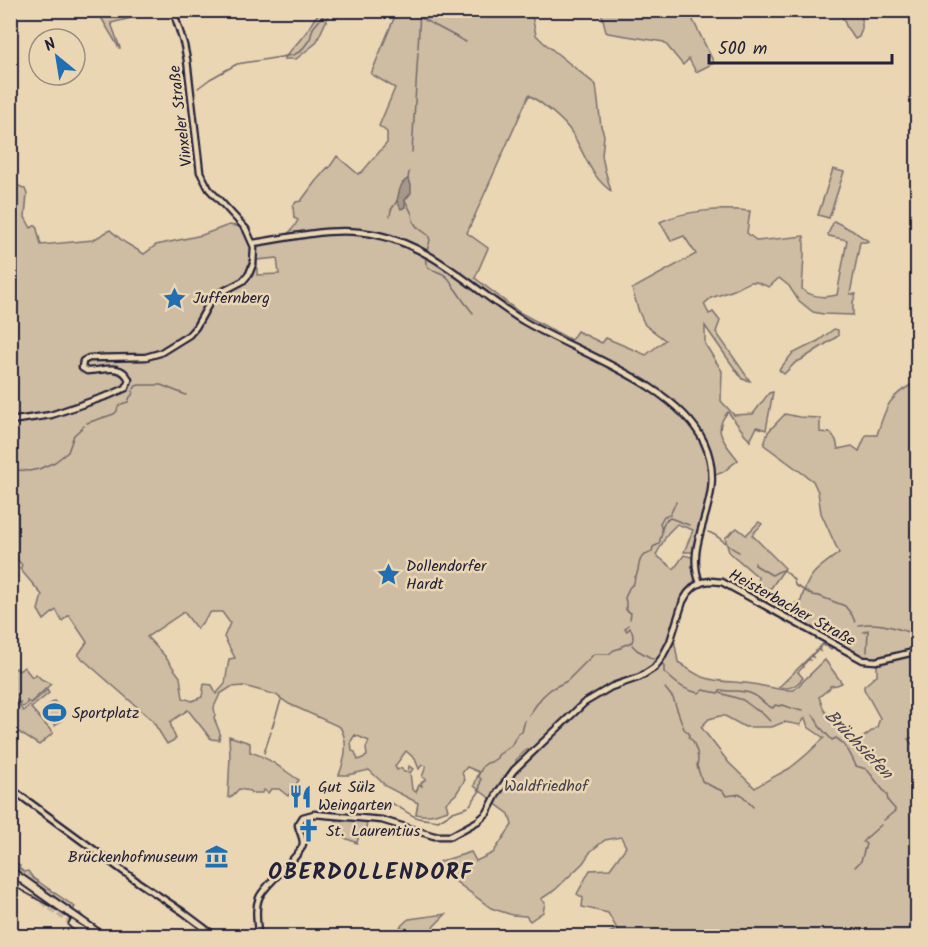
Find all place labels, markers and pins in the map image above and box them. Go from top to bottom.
place icon: Juffernberg [162,285,188,311]
place label: Juffernberg [193,286,270,311]
place label: Dollendorfer Hardt [406,554,488,597]
place icon: Dollendorfer Hardt [375,562,401,588]
sports icon: Sportplatz [41,700,67,726]
place label: Sportplatz [72,701,139,726]
place label: Gut Sülz Weingarten [318,775,392,818]
restaurant icon: Gut Sülz Weingarten [287,783,313,809]
church icon: St. Laurentius [295,818,321,844]
place label: St. Laurentius [326,819,421,844]
museum icon: Brückenhofmuseum [203,844,229,870]
place label: Brückenhofmuseum [68,845,198,870]

